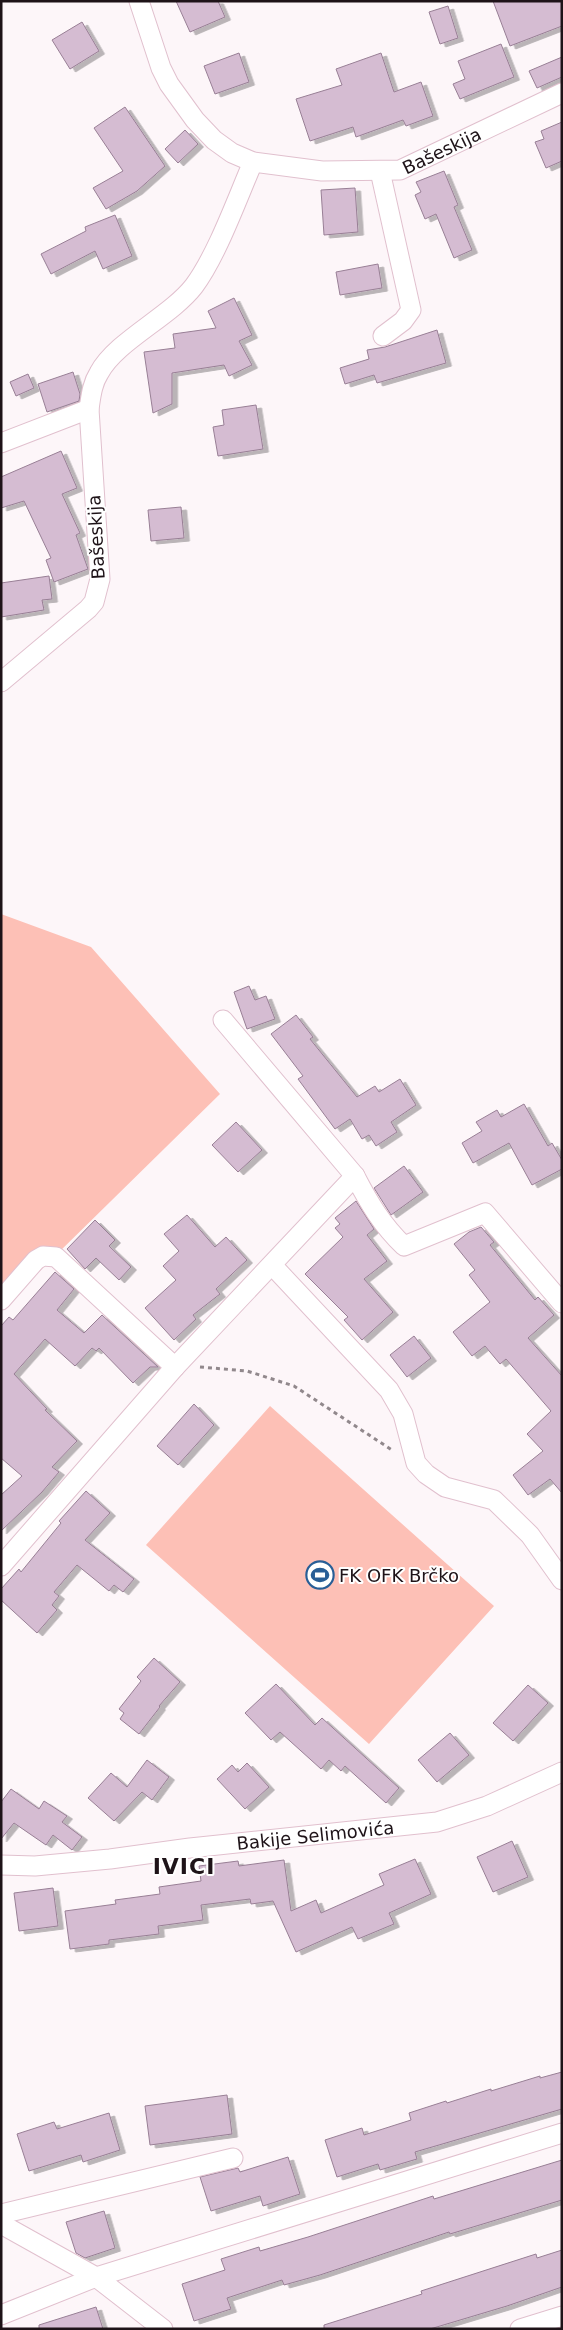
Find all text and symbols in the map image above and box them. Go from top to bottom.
street label: Bašeskija [399,123,484,178]
street label: Bašeskija [83,494,109,580]
sports icon: FK OFK Brčko [305,1560,335,1590]
place label: FK OFK Brčko [339,1565,459,1586]
street label: Bakije Selimovića [235,1816,395,1854]
district label: IVICI [153,1854,215,1879]

